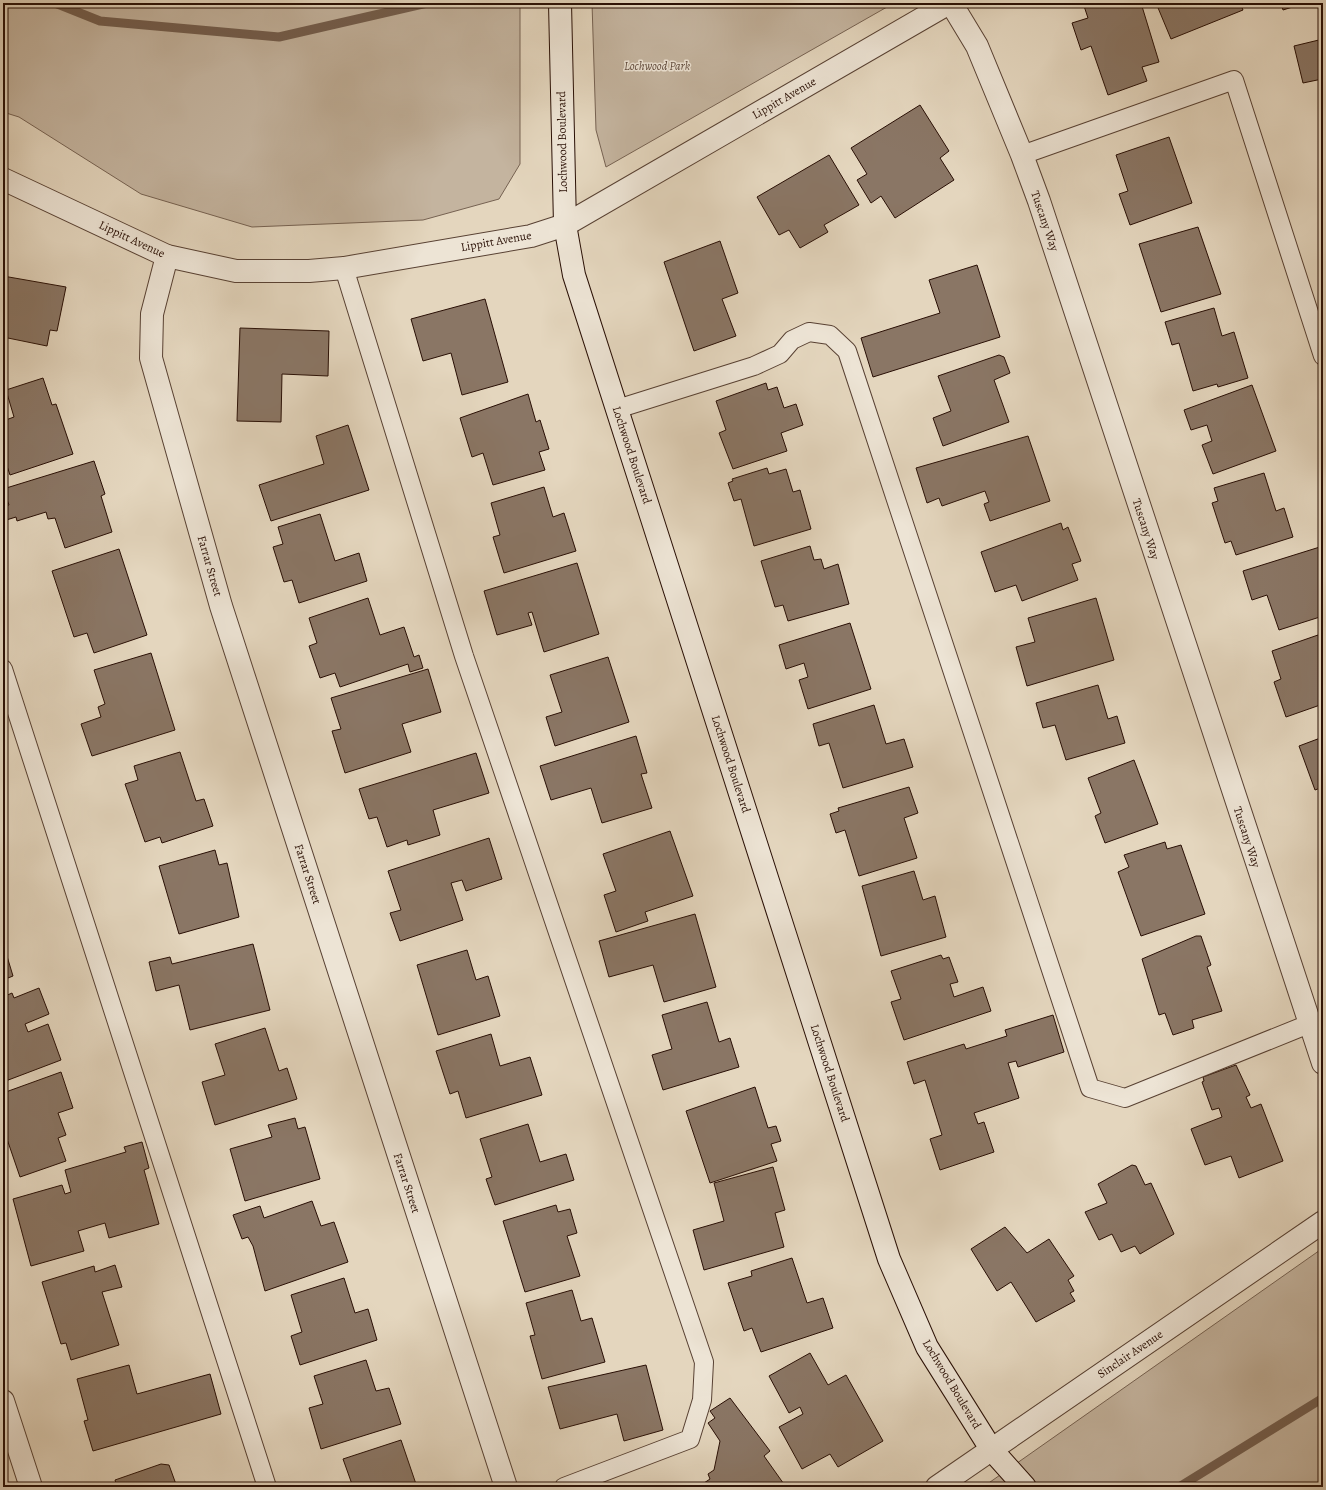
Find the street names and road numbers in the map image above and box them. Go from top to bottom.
street label: Lippitt Avenue [749,73,819,123]
street label: Lochwood Boulevard [553,90,571,193]
street label: Tuscany Way [1027,189,1063,254]
street label: Lippitt Avenue [96,217,168,261]
street label: Lippitt Avenue [459,227,533,255]
street label: Lochwood Boulevard [609,404,656,506]
street label: Tuscany Way [1129,497,1164,562]
street label: Farrar Street [194,534,226,598]
street label: Lochwood Boulevard [708,713,755,815]
street label: Tuscany Way [1230,805,1265,870]
street label: Farrar Street [291,842,325,906]
street label: Lochwood Boulevard [807,1022,854,1124]
street label: Farrar Street [390,1151,424,1215]
street label: Sinclair Avenue [1094,1326,1166,1382]
street label: Lochwood Boulevard [919,1336,985,1432]

